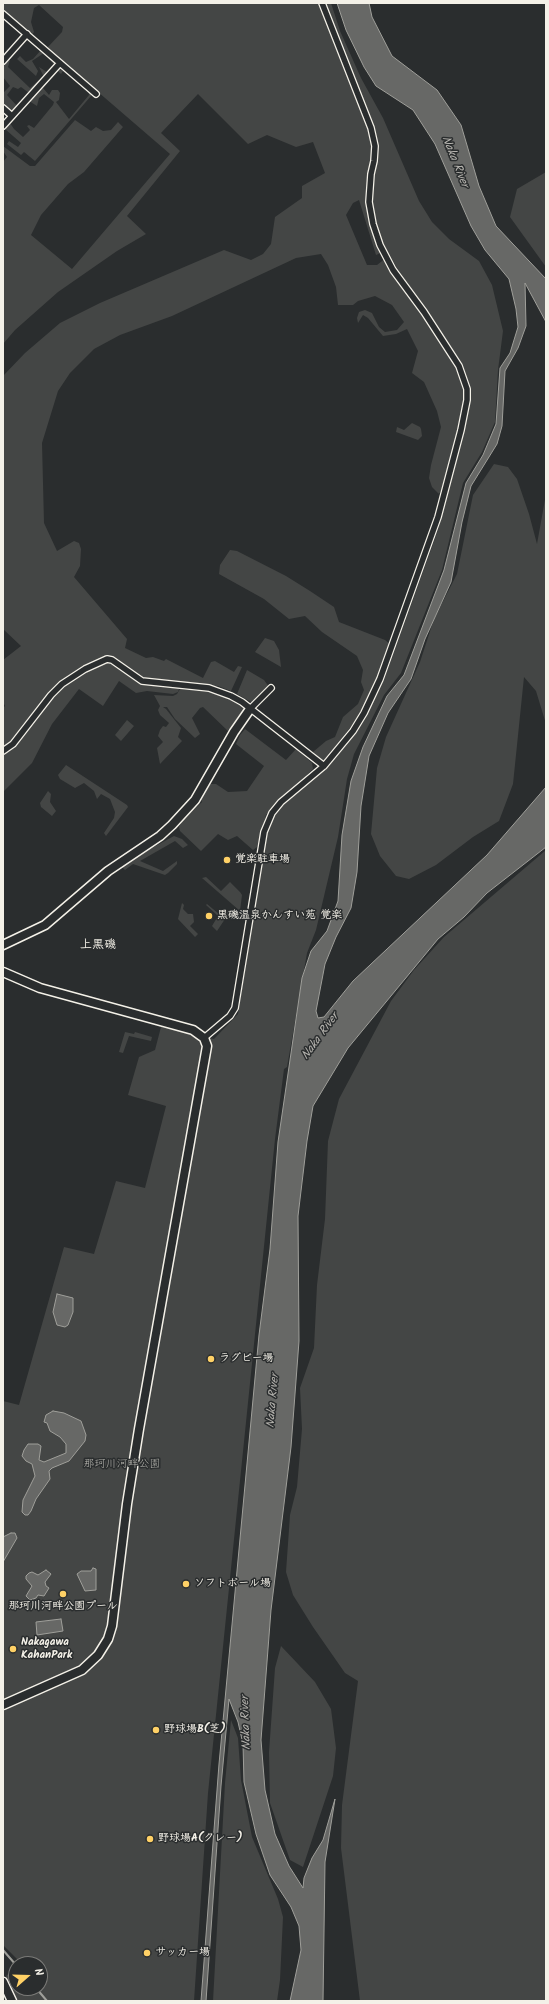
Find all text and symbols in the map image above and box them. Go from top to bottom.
water label: Naka River [437,134,471,190]
place label: 覚楽駐車場 [235,853,290,867]
marker: 覚楽駐車場 [222,855,232,865]
place label: 黒磯温泉かんすい苑 覚楽 [217,909,342,923]
marker: 黒磯温泉かんすい苑 覚楽 [204,911,214,921]
district label: 上黒磯 [80,939,116,953]
water label: Naka River [299,1011,343,1063]
place label: ラグビー場 [219,1352,274,1366]
marker: ラグビー場 [206,1354,216,1364]
water label: Naka River [264,1373,284,1429]
park label: 那珂川河畔公園 [84,1458,160,1472]
place label: ソフトボール場 [194,1577,271,1591]
marker: ソフトボール場 [181,1579,191,1589]
marker: 那珂川河畔公園プール [58,1589,68,1599]
place label: 那珂川河畔公園プール [8,1600,118,1614]
place label: Nakagawa KahanPark [21,1636,72,1662]
marker: Nakagawa KahanPark [8,1644,18,1654]
water label: Naka River [239,1696,255,1750]
place label: 野球場B(芝) [164,1723,226,1737]
marker: 野球場B(芝) [151,1725,161,1735]
place label: 野球場A(クレー) [158,1832,242,1846]
marker: 野球場A(クレー) [145,1834,155,1844]
place label: サッカー場 [155,1946,210,1960]
marker: サッカー場 [142,1948,152,1958]
north arrow [8,1956,48,1996]
text: N [29,1966,48,1979]

